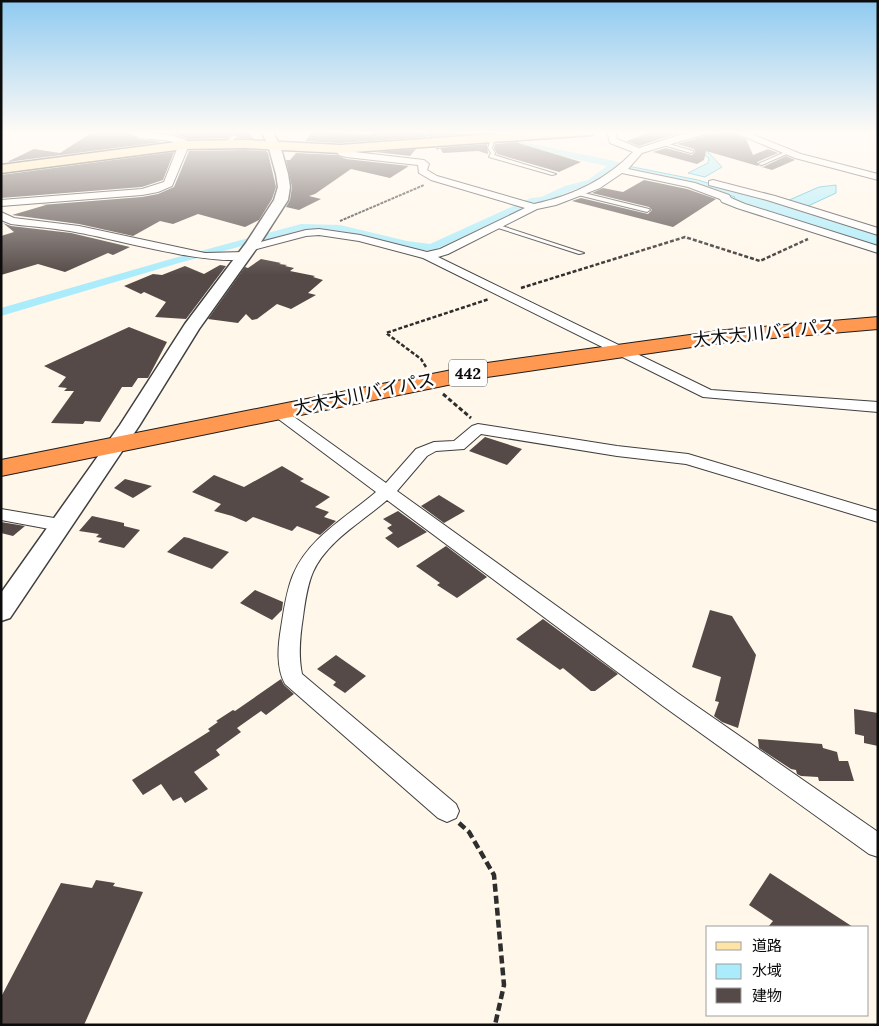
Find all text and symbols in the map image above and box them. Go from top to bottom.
street label: 大木大川バイパス [691,314,837,351]
road number: 442 [449,359,487,386]
street label: 大木大川バイパス [291,367,437,420]
legend [706,926,869,1016]
text: 道路 [752,936,782,955]
text: 水域 [752,961,782,980]
text: 建物 [752,986,782,1005]

